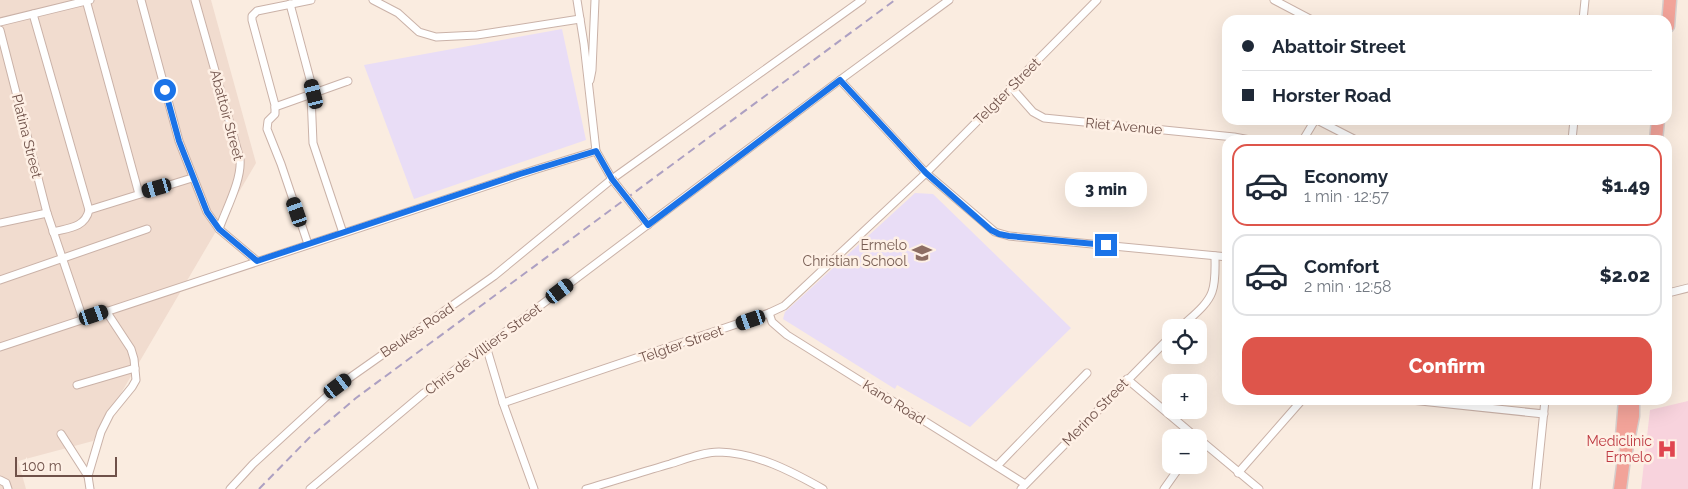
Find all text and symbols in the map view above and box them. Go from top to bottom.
text: Abattoir Street [1272,35,1406,57]
street label: Telgter Street [970,54,1044,128]
street label: Abattoir Street [207,68,247,162]
car [303,78,324,110]
route start [154,79,176,101]
text: Horster Road [1272,84,1391,106]
street label: Platina Street [9,92,45,180]
street label: Riet Avenue [1085,115,1163,137]
icon: car [1244,163,1289,208]
text: Economy [1304,165,1388,187]
callout: 3 min [1065,172,1147,208]
text: $1.49 [1601,174,1650,196]
car [140,177,173,199]
text: 3 min [1085,180,1127,199]
text: 1 min · 12:57 [1304,187,1389,206]
car [285,195,308,229]
route end [1095,234,1117,256]
place label: Ermelo Christian School [803,237,907,269]
school or university icon: Ermelo Christian School [911,242,933,264]
icon: car [1244,253,1289,298]
text: Comfort [1304,255,1379,277]
text: $2.02 [1600,264,1650,286]
car [543,276,576,306]
text: 2 min · 12:58 [1304,277,1392,296]
street label: Beukes Road [377,300,457,360]
street label: Chris de Villiers Street [422,300,545,398]
car [77,303,110,327]
car [734,308,767,332]
map controls [1162,319,1207,474]
button: locate [1162,319,1207,364]
street label: Telgter Street [637,322,725,366]
button: Confirm [1242,337,1652,395]
car [321,371,354,401]
button: + [1162,374,1207,419]
street label: Merino Street [1059,375,1131,449]
street label: Kano Road [860,377,928,427]
button: − [1162,429,1207,474]
place label: Mediclinic Ermelo [1586,433,1652,465]
hospital icon: Mediclinic Ermelo [1656,438,1678,460]
scale bar [15,454,118,477]
text: 100 m [22,458,62,474]

